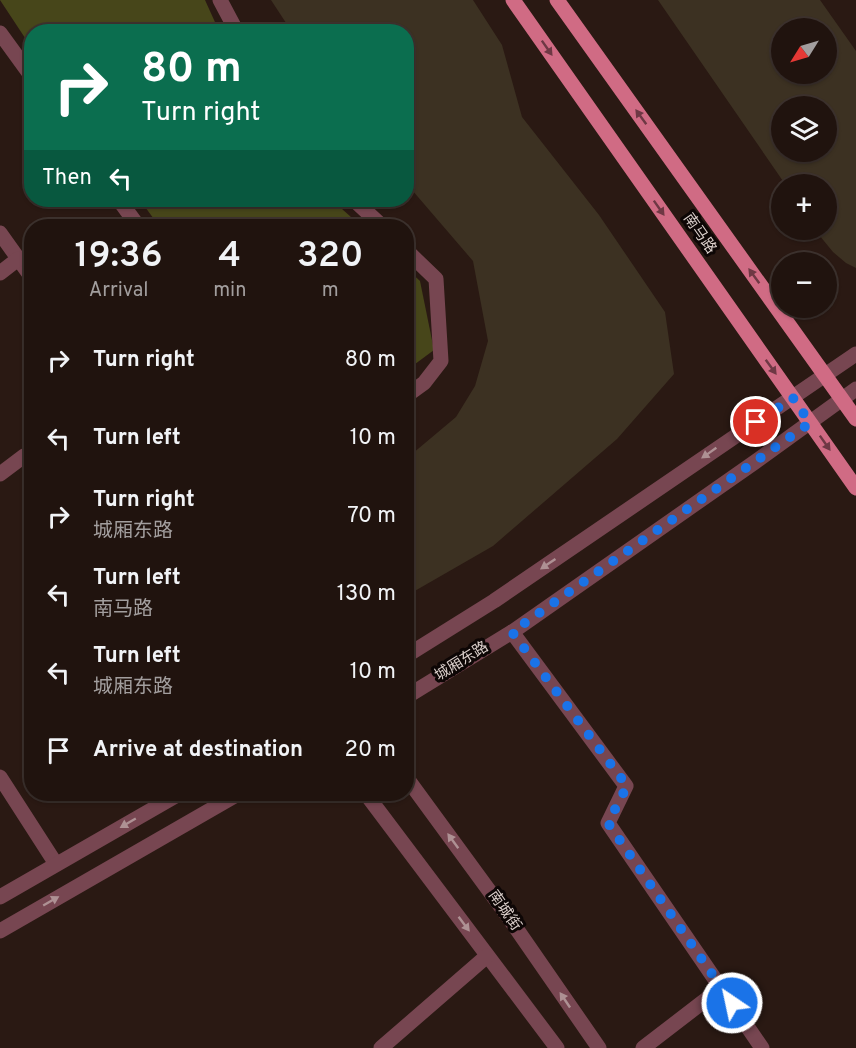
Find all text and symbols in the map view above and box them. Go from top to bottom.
north arrow [771,18,837,84]
map controls [771,18,837,318]
one-way arrow [541,40,552,56]
text: 80 m [141,44,242,97]
icon: right [42,48,120,126]
text: Turn right [141,96,260,130]
button: layers [771,96,837,162]
one-way arrow [635,110,647,125]
icon: left [104,162,137,195]
text: Then [42,165,92,192]
button: + [771,174,837,240]
one-way arrow [653,199,665,215]
street label: 南马路 [678,210,720,258]
text: 19:36 [75,234,163,280]
text: 4 [218,234,241,280]
text: 320 [297,234,363,280]
button: − [771,252,837,318]
one-way arrow [748,268,760,284]
text: Arrival [89,278,148,304]
text: min [213,278,246,304]
text: m [322,278,339,304]
icon: right [42,344,75,377]
text: Turn right [93,347,195,374]
text: 80 m [345,347,396,374]
one-way arrow [765,359,777,375]
pin [730,396,781,447]
icon: arrive [739,405,772,438]
icon: left [42,422,75,455]
text: Turn left [93,425,181,452]
text: 10 m [350,425,396,452]
one-way arrow [819,434,831,450]
one-way arrow [701,447,717,458]
text: Turn right [93,487,195,514]
icon: right [42,500,75,533]
text: 70 m [347,503,396,530]
text: 城厢东路 [93,519,173,545]
one-way arrow [541,558,557,570]
text: Turn left [93,565,181,592]
icon: left [42,578,75,611]
text: 130 m [337,581,396,608]
text: 南马路 [93,597,153,623]
street label: 城厢东路 [432,638,492,686]
text: Turn left [93,643,181,670]
icon: left [42,656,75,689]
text: 10 m [350,659,396,686]
text: 城厢东路 [93,675,173,701]
icon: arrive [42,734,75,767]
text: Arrive at destination [93,737,303,764]
text: 20 m [345,737,396,764]
one-way arrow [119,818,136,828]
one-way arrow [447,833,459,849]
street label: 南城街 [483,887,525,935]
one-way arrow [43,896,59,907]
one-way arrow [458,916,470,932]
position arrow [700,971,764,1035]
one-way arrow [559,993,571,1009]

